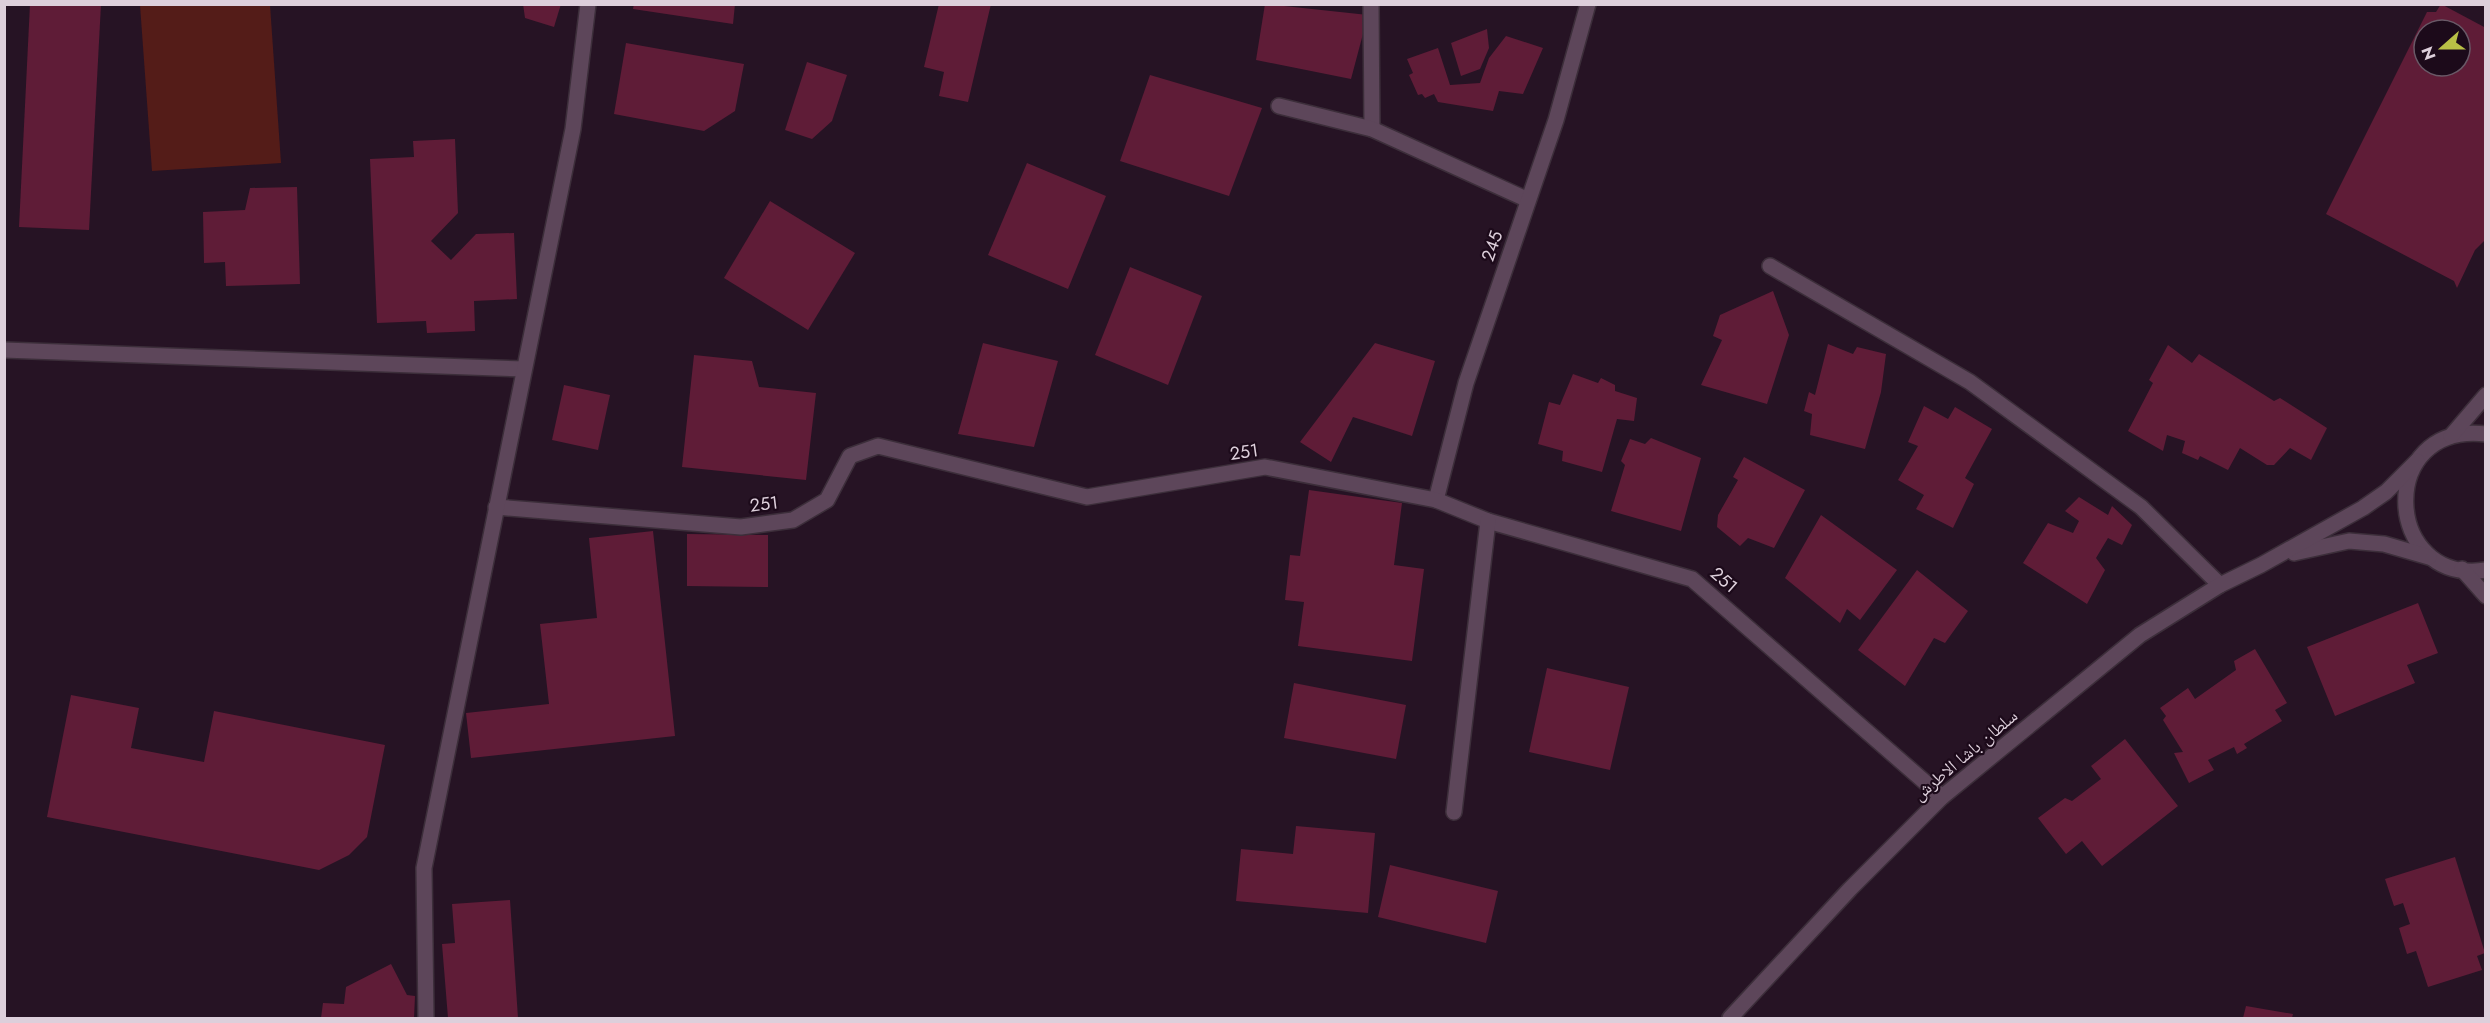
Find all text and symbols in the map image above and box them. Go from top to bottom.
north arrow [2412,18,2472,78]
text: N [2415,43,2441,63]
street label: 245 [1475,227,1509,265]
street label: 251 [1228,437,1260,467]
street label: 251 [748,489,780,519]
street label: 251 [1705,561,1743,599]
street label: سلطان باشا الاطرش [1907,703,2023,807]

